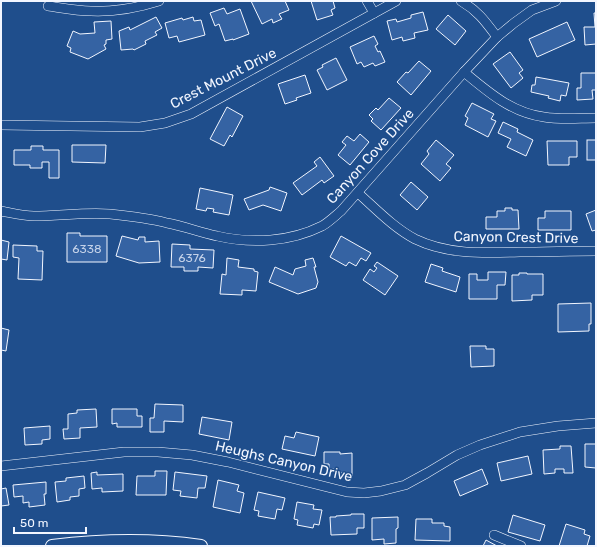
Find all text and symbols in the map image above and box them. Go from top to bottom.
street label: Crest Mount Drive [167,44,279,113]
street label: Canyon Cove Drive [323,105,418,207]
street label: Canyon Crest Drive [453,228,579,247]
house number: 6338 [72,242,102,256]
house number: 6376 [178,251,206,265]
street label: Heughs Canyon Drive [214,437,354,486]
scale bar [14,509,86,535]
text: 50 m [20,516,48,530]

